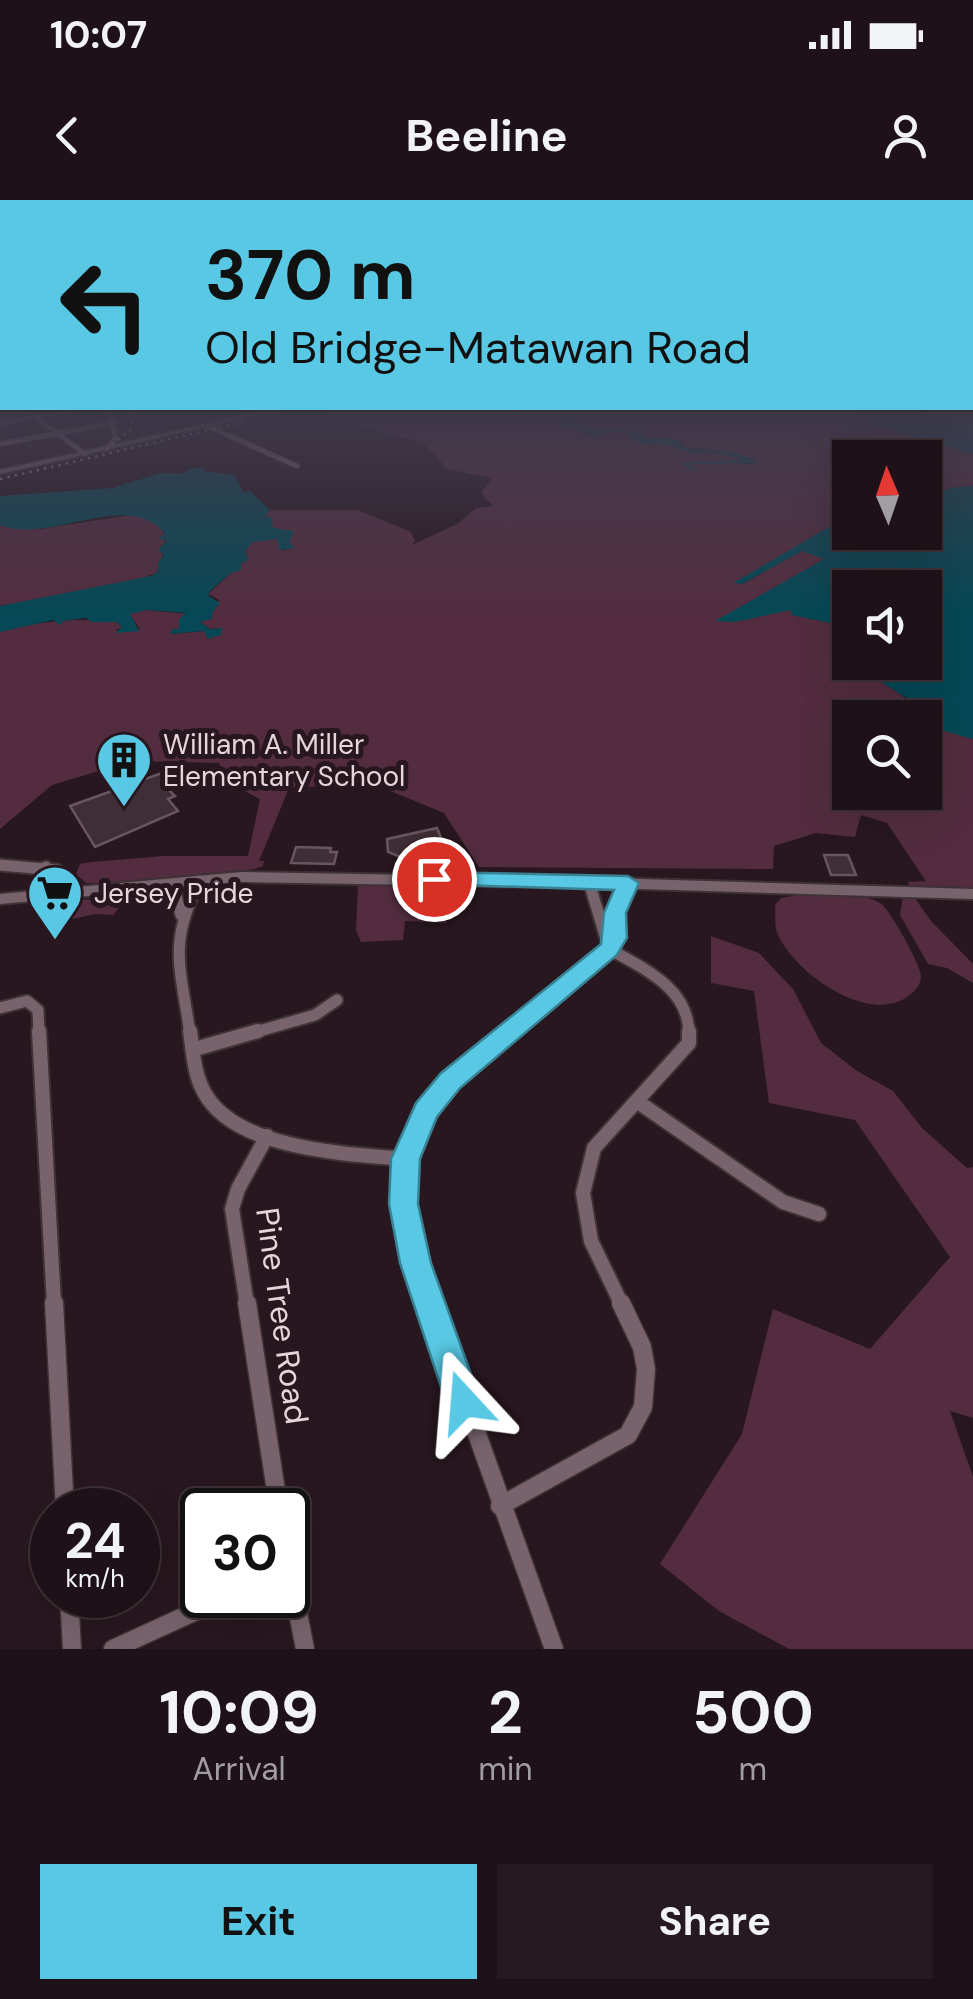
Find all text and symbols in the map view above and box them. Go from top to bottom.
text: 10:07 [50,10,147,60]
text: Beeline [405,106,568,165]
icon: back [40,108,95,163]
icon: person [878,108,933,163]
text: 370 m [205,230,416,321]
icon: left [40,240,170,370]
text: Old Bridge-Matawan Road [205,318,751,377]
north arrow [832,440,942,550]
map controls [832,440,942,810]
button: sound [832,570,942,680]
button: search [832,700,942,810]
place label: William A. Miller Elementary School [163,726,405,795]
building icon: William A. Miller Elementary School [94,730,154,809]
pin [392,837,477,922]
icon: arrive [407,852,462,907]
supermarket icon: Jersey Pride [25,863,85,942]
place label: Jersey Pride [94,875,254,912]
street label: Pine Tree Road [246,1205,318,1427]
position arrow [412,1350,516,1454]
speed limit sign: 30 [180,1488,310,1618]
text: 24 [65,1508,126,1574]
text: km/h [65,1562,125,1595]
text: 10:09 [159,1673,319,1752]
text: 2 [488,1673,523,1752]
text: 500 [692,1673,814,1752]
text: Arrival [192,1748,286,1790]
text: min [478,1748,533,1790]
text: m [739,1748,767,1790]
button: Exit [40,1864,477,1979]
button: Share [497,1864,933,1979]

